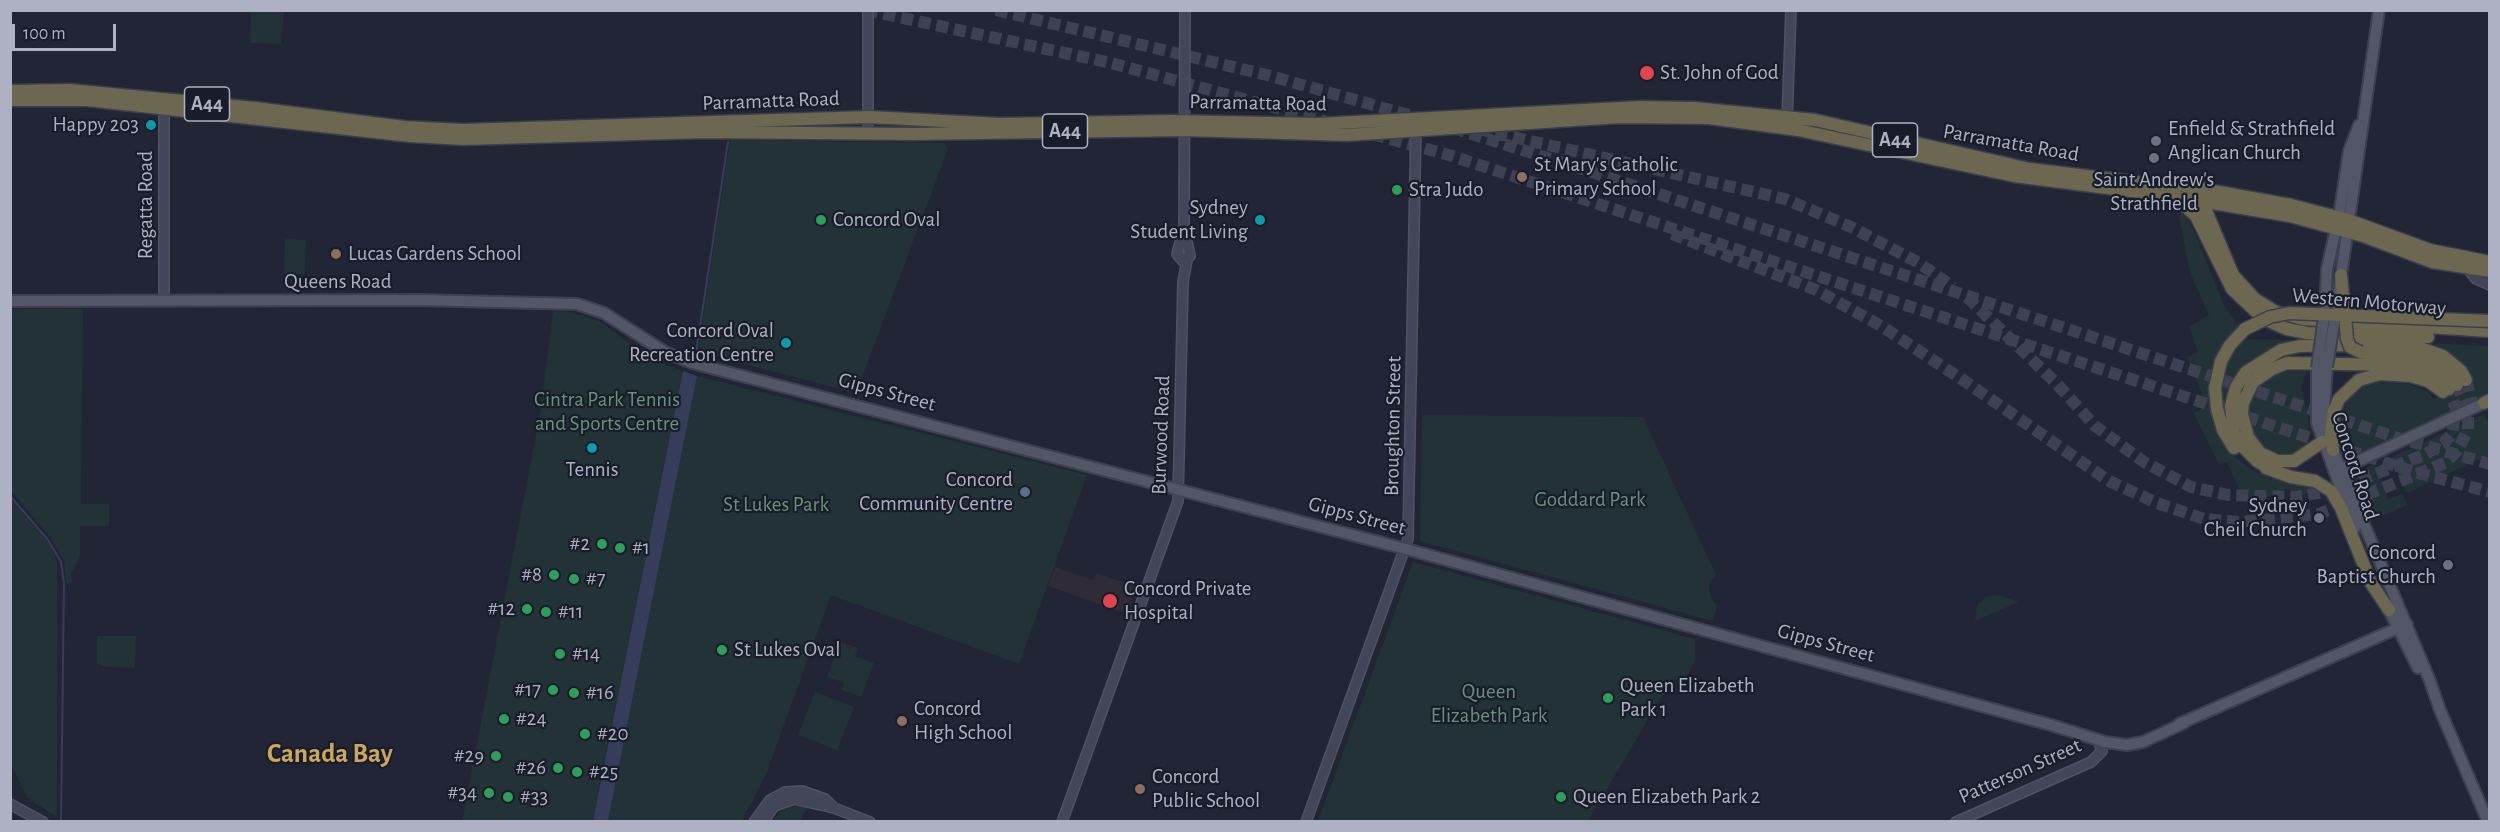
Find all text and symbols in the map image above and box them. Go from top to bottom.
scale bar [15,12,118,50]
text: 100 m [23,25,66,43]
place label: St. John of God [1660,60,1779,86]
marker: St. John of God [1638,64,1656,82]
street label: Parramatta Road [702,86,840,116]
road number: A44 [184,87,230,121]
street label: Parramatta Road [1189,89,1327,117]
place label: Happy 203 [53,112,139,138]
road number: A44 [1042,114,1088,148]
place label: Enfield & Strathfield Anglican Church [2168,116,2335,166]
marker: Happy 203 [144,118,158,132]
street label: Parramatta Road [1941,119,2081,167]
road number: A44 [1872,123,1918,157]
marker: Enfield & Strathfield Anglican Church [2149,134,2163,148]
street label: Regatta Road [133,151,159,259]
marker: Saint Andrew's Strathfield [2147,151,2161,165]
place label: St Mary's Catholic Primary School [1534,152,1678,202]
place label: Saint Andrew's Strathfield [2094,167,2214,217]
marker: St Mary's Catholic Primary School [1515,170,1529,184]
place label: Stra Judo [1409,177,1484,203]
marker: Stra Judo [1390,183,1404,197]
place label: Sydney Student Living [1130,195,1248,245]
place label: Concord Oval [833,207,940,233]
marker: Concord Oval [814,213,828,227]
marker: Sydney Student Living [1253,213,1267,227]
place label: Lucas Gardens School [348,241,522,267]
marker: Lucas Gardens School [329,247,343,261]
street label: Queens Road [284,269,392,295]
street label: Western Motorway [2291,283,2447,321]
place label: Concord Oval Recreation Centre [629,318,774,368]
marker: Concord Oval Recreation Centre [779,336,793,350]
street label: Broughton Street [1379,356,1407,496]
street label: Gipps Street [836,367,938,417]
street label: Burwood Road [1146,375,1176,495]
park label: Cintra Park Tennis and Sports Centre [534,387,680,437]
street label: Concord Road [2326,409,2384,523]
marker: Tennis [585,441,599,455]
place label: Tennis [566,457,618,483]
place label: Concord Community Centre [859,467,1013,517]
marker: Concord Community Centre [1018,485,1032,499]
park label: Goddard Park [1534,487,1646,513]
street label: Gipps Street [1306,491,1408,541]
park label: St Lukes Park [723,492,829,518]
place label: Sydney Cheil Church [2204,493,2307,543]
marker: Sydney Cheil Church [2312,511,2326,525]
place label: #2 [570,531,590,557]
place label: #1 [632,535,650,561]
marker: #2 [595,537,609,551]
place label: Concord Baptist Church [2317,540,2436,590]
marker: #1 [613,541,627,555]
marker: Concord Baptist Church [2441,558,2455,572]
place label: #8 [521,562,542,588]
place label: #7 [586,566,606,592]
marker: #8 [547,568,561,582]
marker: #7 [567,572,581,586]
place label: Concord Private Hospital [1124,576,1252,626]
marker: Concord Private Hospital [1101,592,1119,610]
place label: #12 [487,596,515,622]
place label: #11 [558,599,583,625]
marker: #12 [520,602,534,616]
marker: #11 [539,605,553,619]
street label: Gipps Street [1775,618,1877,668]
place label: St Lukes Oval [734,637,840,663]
place label: #14 [572,641,600,667]
marker: St Lukes Oval [715,643,729,657]
marker: #14 [553,647,567,661]
place label: Queen Elizabeth Park 1 [1620,673,1755,723]
place label: #17 [514,677,541,703]
park label: Queen Elizabeth Park [1431,679,1547,729]
place label: #16 [586,680,614,706]
marker: #17 [546,683,560,697]
marker: #16 [567,686,581,700]
marker: Queen Elizabeth Park 1 [1601,691,1615,705]
place label: Concord High School [914,696,1012,746]
place label: #24 [516,706,546,732]
marker: #24 [497,712,511,726]
marker: Concord High School [895,714,909,728]
place label: #20 [597,721,628,747]
marker: #20 [578,727,592,741]
street label: Patterson Street [1955,733,2085,809]
district label: Canada Bay [267,738,393,770]
place label: #29 [454,743,484,769]
marker: #29 [489,749,503,763]
place label: #26 [516,755,546,781]
place label: #25 [589,759,618,785]
marker: #26 [551,761,565,775]
place label: Concord Public School [1152,764,1260,814]
marker: #25 [570,765,584,779]
place label: #34 [447,780,477,806]
marker: Concord Public School [1133,782,1147,796]
place label: #33 [520,784,548,810]
place label: Queen Elizabeth Park 2 [1573,784,1760,810]
marker: #34 [482,786,496,800]
marker: #33 [501,790,515,804]
marker: Queen Elizabeth Park 2 [1554,790,1568,804]

